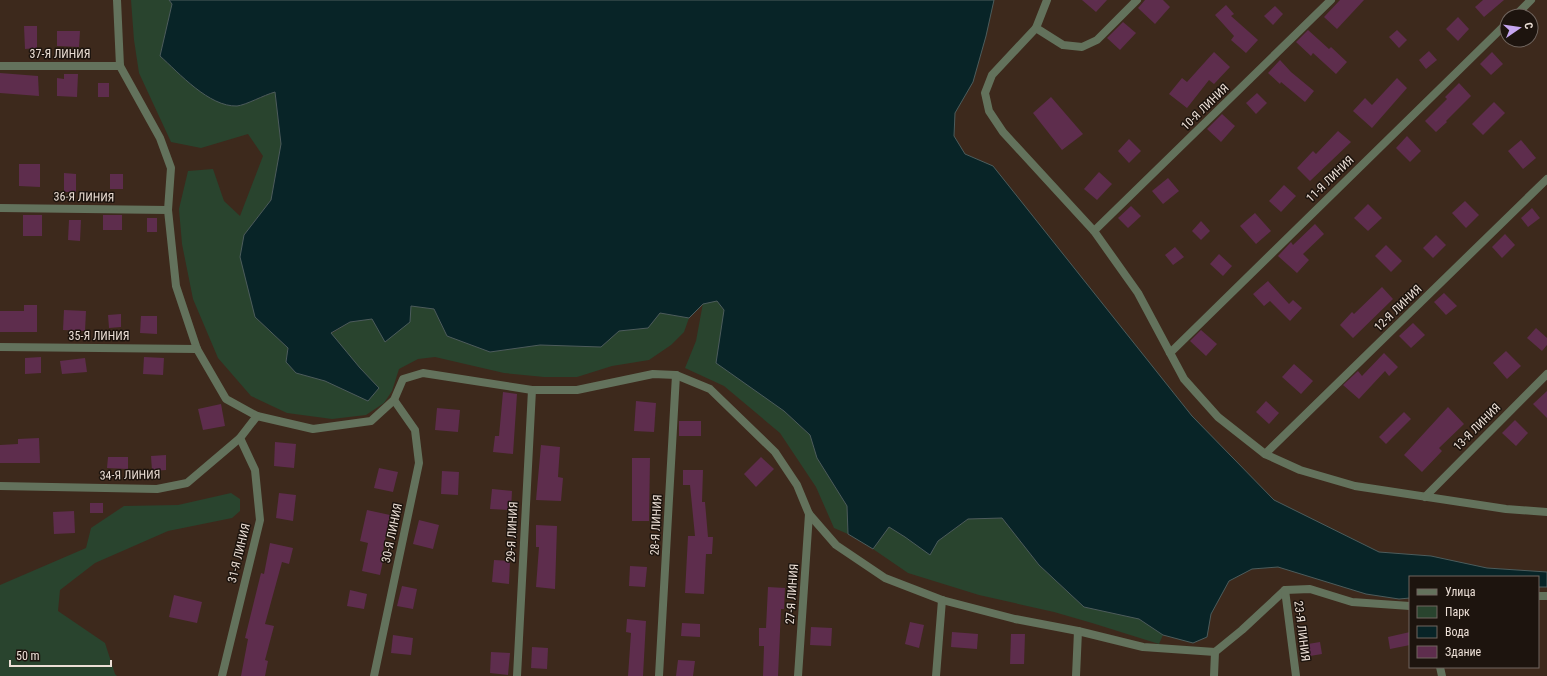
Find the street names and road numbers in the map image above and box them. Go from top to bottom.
street label: 37-Я ЛИНИЯ [30,47,90,61]
street label: 10-Я ЛИНИЯ [1178,81,1232,133]
street label: 11-Я ЛИНИЯ [1303,153,1357,205]
street label: 36-Я ЛИНИЯ [53,189,115,205]
street label: 12-Я ЛИНИЯ [1371,282,1425,334]
street label: 35-Я ЛИНИЯ [69,329,129,343]
street label: 13-Я ЛИНИЯ [1451,401,1503,453]
street label: 34-Я ЛИНИЯ [99,467,161,483]
street label: 28-Я ЛИНИЯ [647,494,665,556]
street label: 29-Я ЛИНИЯ [503,501,521,563]
street label: 30-Я ЛИНИЯ [379,502,405,564]
street label: 31-Я ЛИНИЯ [225,522,253,584]
street label: 27-Я ЛИНИЯ [783,563,801,625]
street label: 23-Я ЛИНИЯ [1291,600,1313,662]

